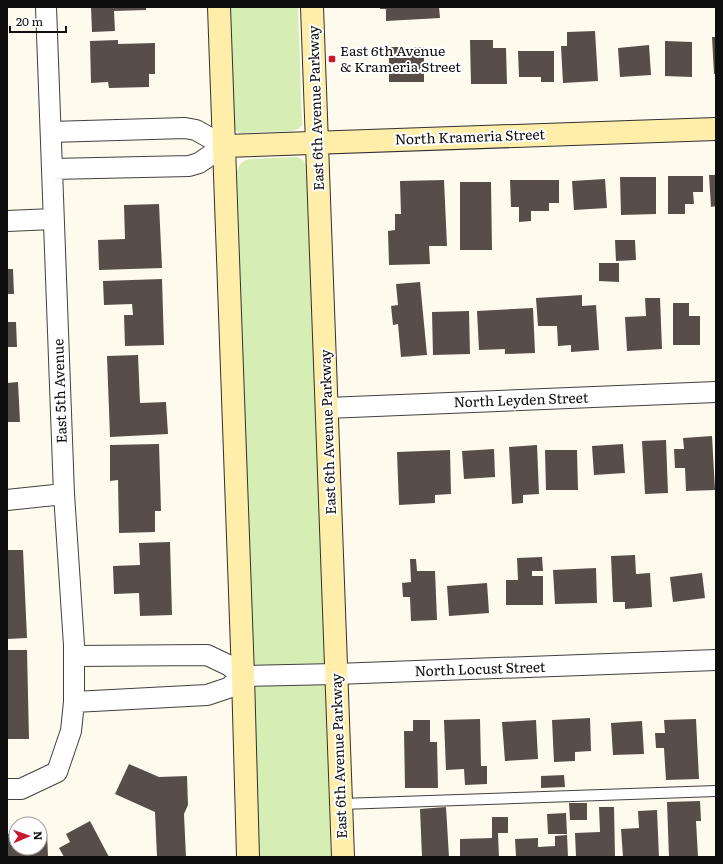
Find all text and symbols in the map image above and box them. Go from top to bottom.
scale bar [10,8,66,34]
text: 20 m [16,12,43,30]
street label: East 6th Avenue Parkway [302,24,328,191]
place label: East 6th Avenue & Krameria Street [340,40,461,76]
marker: East 6th Avenue & Krameria Street [327,54,337,64]
street label: North Krameria Street [395,123,546,149]
street label: East 5th Avenue [47,338,71,444]
street label: East 6th Avenue Parkway [314,348,340,515]
street label: North Leyden Street [453,387,589,411]
street label: North Locust Street [414,656,546,680]
street label: East 6th Avenue Parkway [325,672,351,839]
north arrow [8,816,48,856]
text: N [31,831,47,841]

